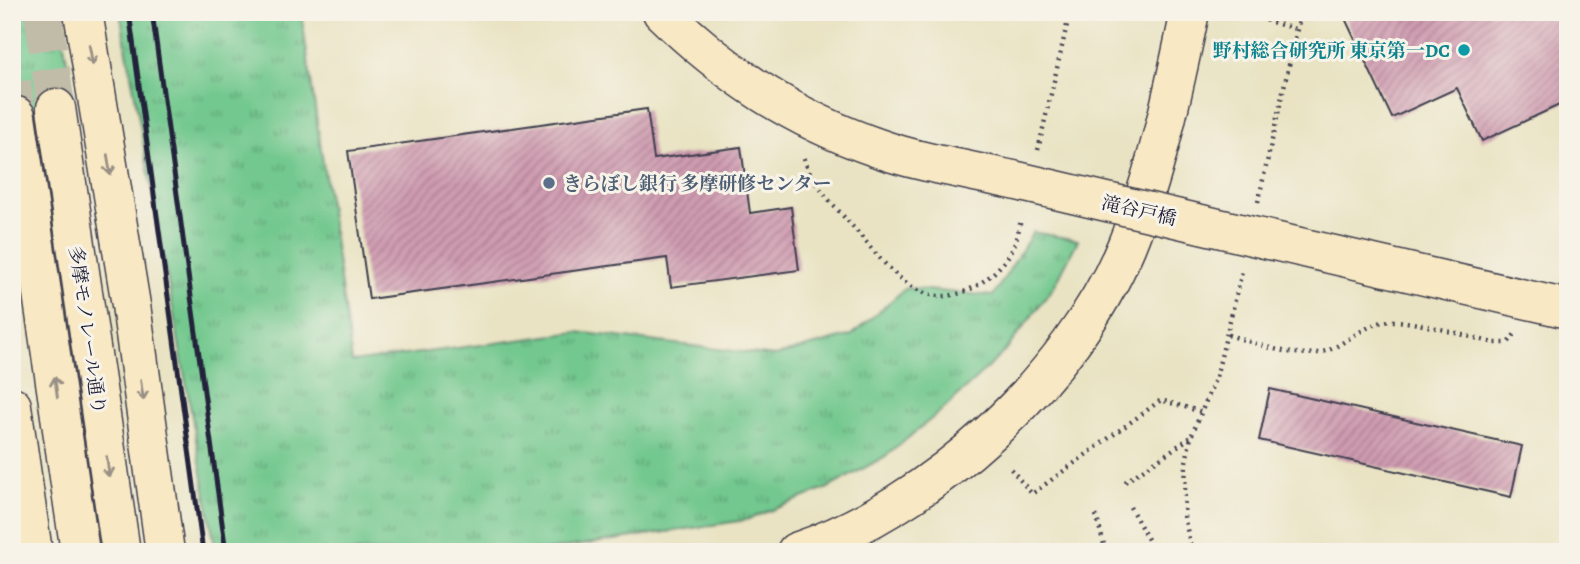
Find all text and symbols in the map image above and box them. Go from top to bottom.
place label: 野村総合研究所 東京第一DC [1213,38,1450,64]
marker: 野村総合研究所 東京第一DC [1456,42,1472,58]
one-way arrow [85,43,98,66]
one-way arrow [103,153,116,176]
place label: きらぼし銀行 多摩研修センター [563,171,832,197]
marker: きらぼし銀行 多摩研修センター [541,175,557,191]
street label: 滝谷戸橋 [1099,190,1179,232]
street label: 多摩モノレール通り [62,244,112,416]
one-way arrow [49,376,62,399]
one-way arrow [136,378,149,401]
one-way arrow [102,455,115,478]

